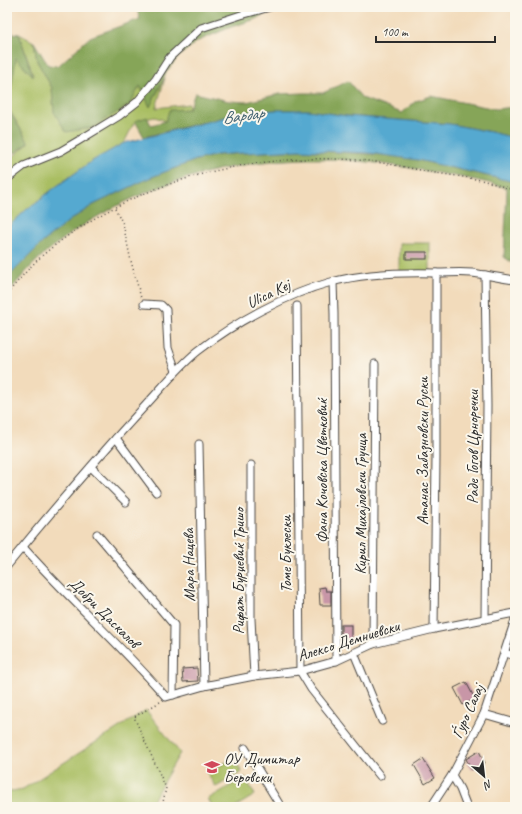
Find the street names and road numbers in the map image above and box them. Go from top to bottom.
street label: Ulica Kej [243,274,295,313]
street label: Атанас Забазновски Руски [413,376,433,525]
street label: Раде Гогов Црноречки [463,389,483,504]
street label: Фана Кочовска Цветковиќ [312,397,332,543]
street label: Кирил Михајловски Груица [351,432,371,574]
street label: Рифат Бурџевиќ Тришо [229,505,249,634]
street label: Томе Буклески [276,514,296,593]
street label: Мара Нацева [178,527,200,602]
street label: Добри Даскалов [65,573,146,654]
street label: Алексо Демниевски [295,616,403,666]
street label: Ѓуро Салај [447,680,489,742]

